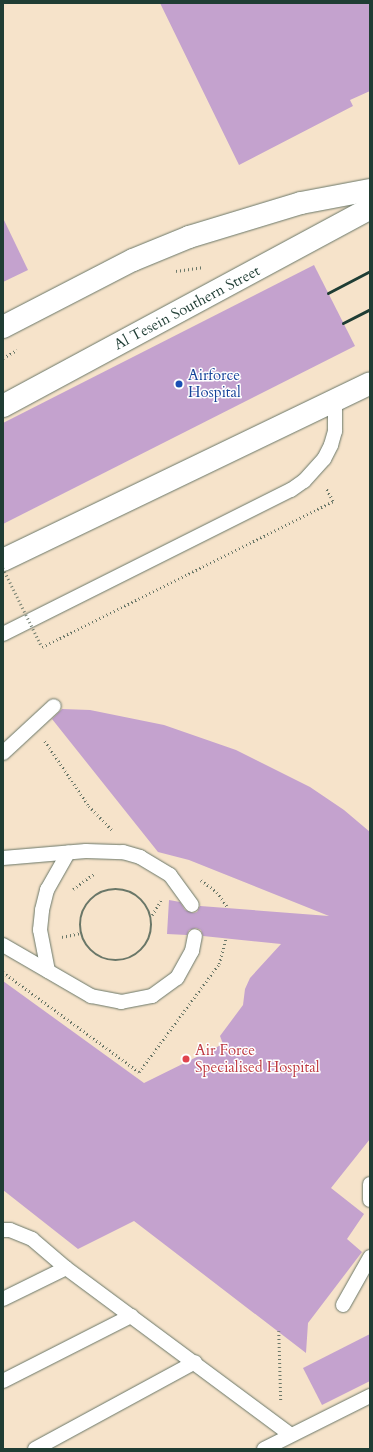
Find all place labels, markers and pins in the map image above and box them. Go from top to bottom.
place label: Airforce Hospital [188,366,241,401]
marker: Airforce Hospital [173,378,185,390]
place label: Air Force Specialised Hospital [195,1041,320,1076]
marker: Air Force Specialised Hospital [180,1053,192,1065]

